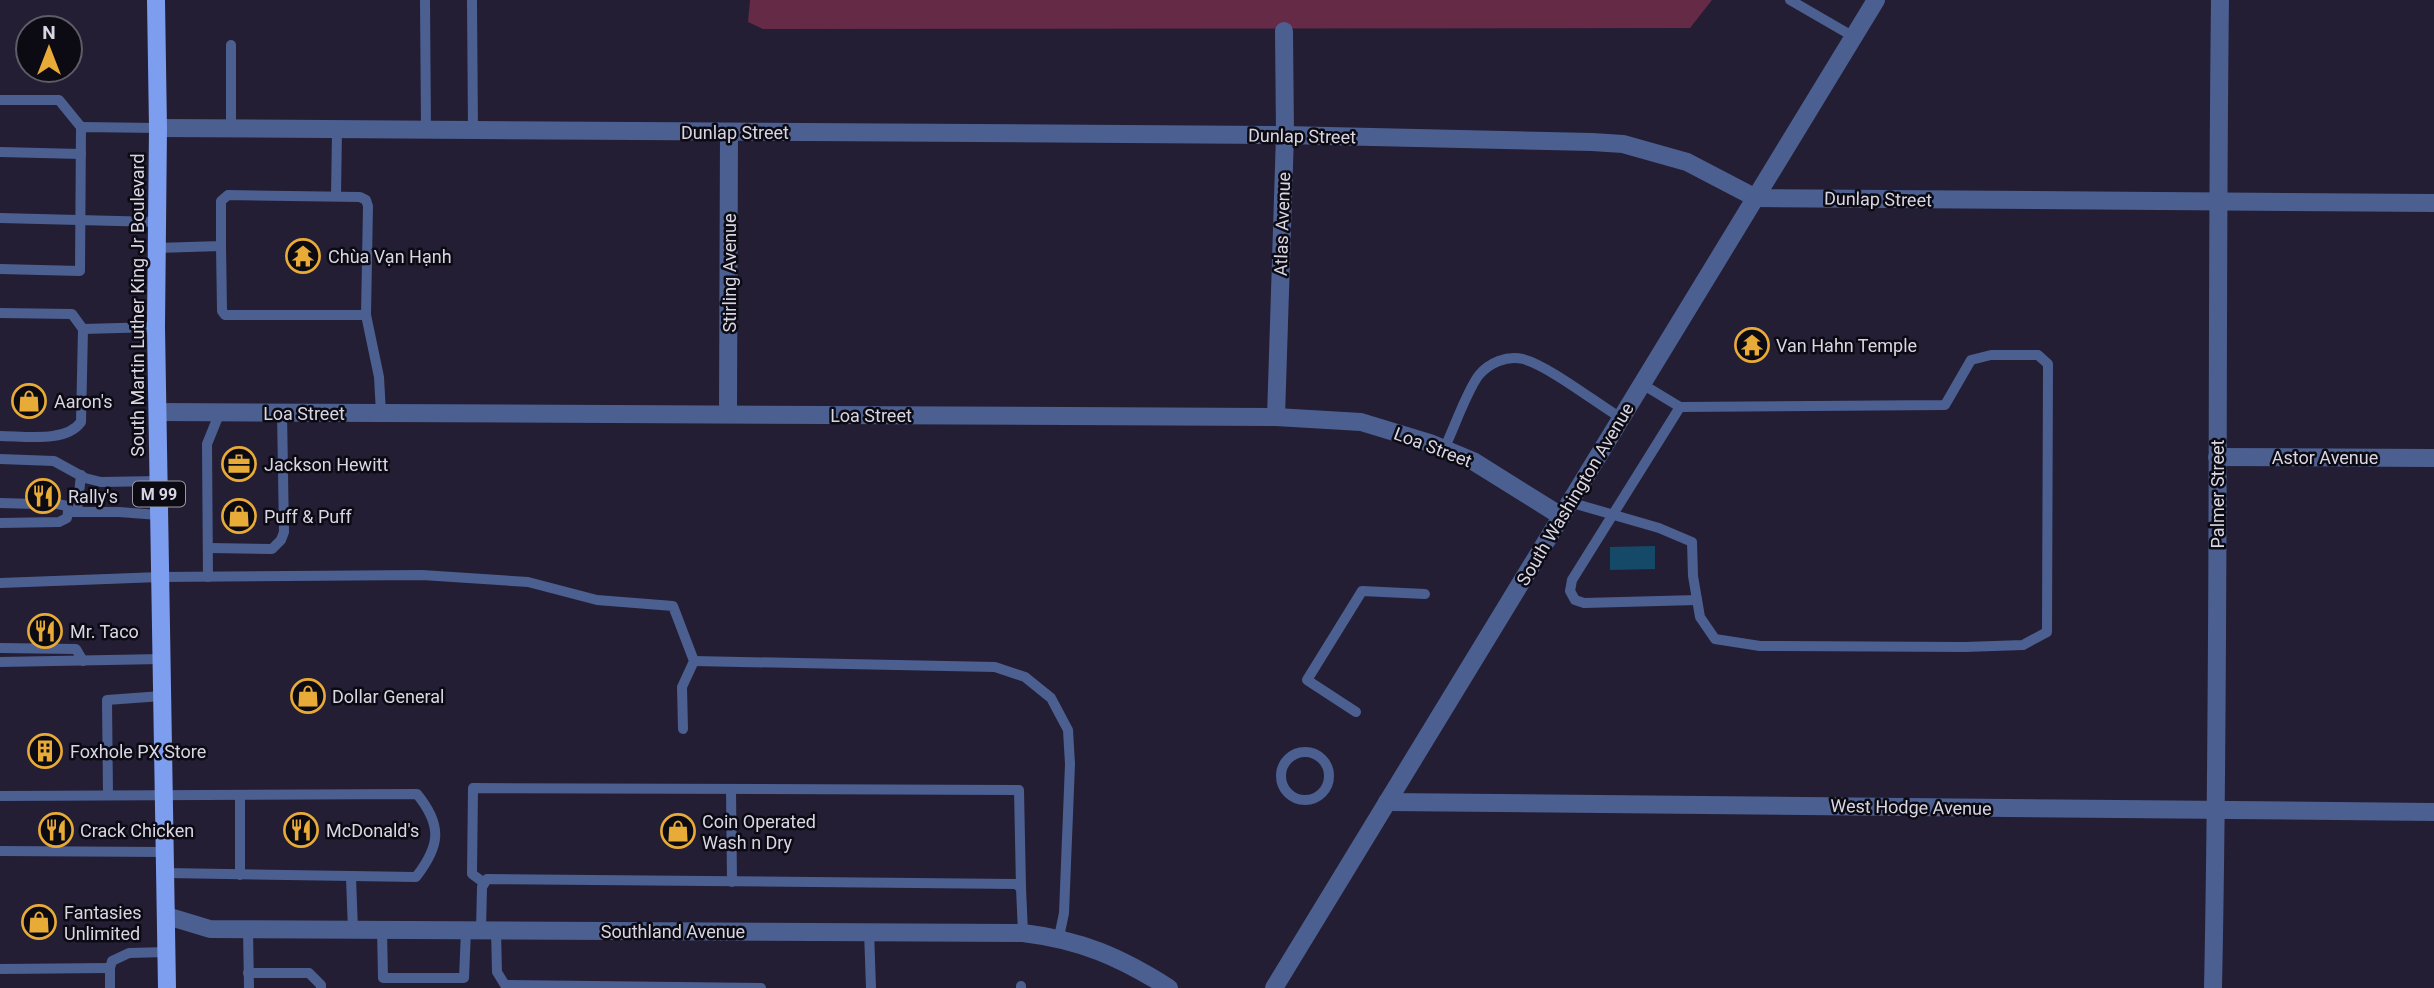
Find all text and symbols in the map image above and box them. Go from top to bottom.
north arrow [14,14,84,84]
text: N [42,21,56,44]
street label: Dunlap Street [681,122,789,143]
street label: Dunlap Street [1248,125,1356,147]
street label: South Martin Luther King Jr Boulevard [127,153,148,457]
street label: Atlas Avenue [1270,172,1294,276]
street label: Dunlap Street [1824,188,1932,210]
street label: Stirling Avenue [719,213,740,333]
temple icon: Chùa Vạn Hạnh [284,237,322,275]
place label: Chùa Vạn Hạnh [328,246,452,267]
temple icon: Van Hahn Temple [1733,326,1771,364]
place label: Van Hahn Temple [1776,335,1917,356]
shop icon: Aaron's [10,382,48,420]
place label: Aaron's [54,391,112,412]
street label: South Washington Avenue [1512,399,1638,589]
street label: Loa Street [263,403,345,424]
street label: Loa Street [830,405,912,426]
street label: Loa Street [1391,423,1475,471]
street label: Palmer Street [2207,439,2228,548]
office icon: Jackson Hewitt [220,445,258,483]
street label: Astor Avenue [2272,447,2378,468]
place label: Jackson Hewitt [264,454,388,475]
restaurant icon: Rally's [24,477,62,515]
road number: M 99 [133,481,185,506]
place label: Rally's [68,486,118,507]
shop icon: Puff & Puff [220,497,258,535]
place label: Puff & Puff [264,506,352,527]
restaurant icon: Mr. Taco [26,612,64,650]
place label: Mr. Taco [70,621,139,642]
shop icon: Dollar General [289,677,327,715]
place label: Dollar General [332,686,444,707]
building icon: Foxhole PX Store [26,732,64,770]
place label: Foxhole PX Store [70,741,206,762]
street label: West Hodge Avenue [1830,795,1992,819]
restaurant icon: Crack Chicken [37,811,75,849]
restaurant icon: McDonald's [282,811,320,849]
place label: Coin Operated Wash n Dry [702,811,816,853]
shop icon: Coin Operated Wash n Dry [659,812,697,850]
place label: Crack Chicken [80,820,194,841]
place label: McDonald's [326,820,419,841]
place label: Fantasies Unlimited [64,902,142,944]
shop icon: Fantasies Unlimited [20,903,58,941]
street label: Southland Avenue [601,921,745,942]

